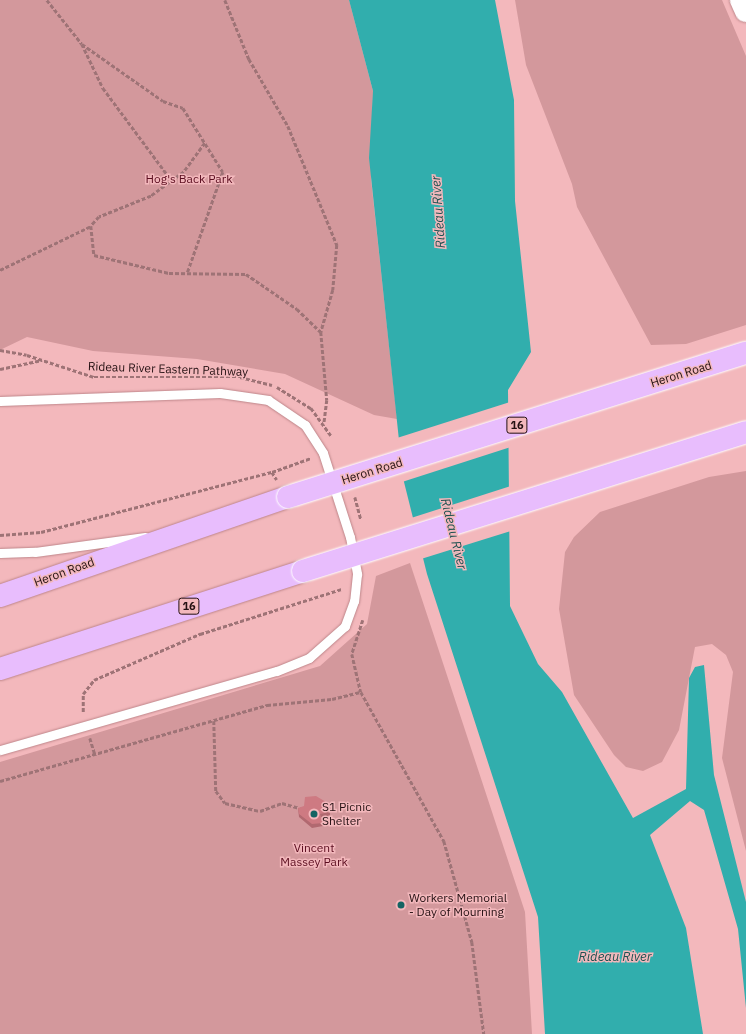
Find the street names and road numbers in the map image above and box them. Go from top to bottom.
street label: Heron Road [649,358,713,390]
street label: Rideau River Eastern Pathway [88,359,248,379]
road number: 16 [506,416,528,434]
street label: Heron Road [340,455,404,487]
street label: Heron Road [32,554,96,590]
road number: 16 [178,597,200,615]

